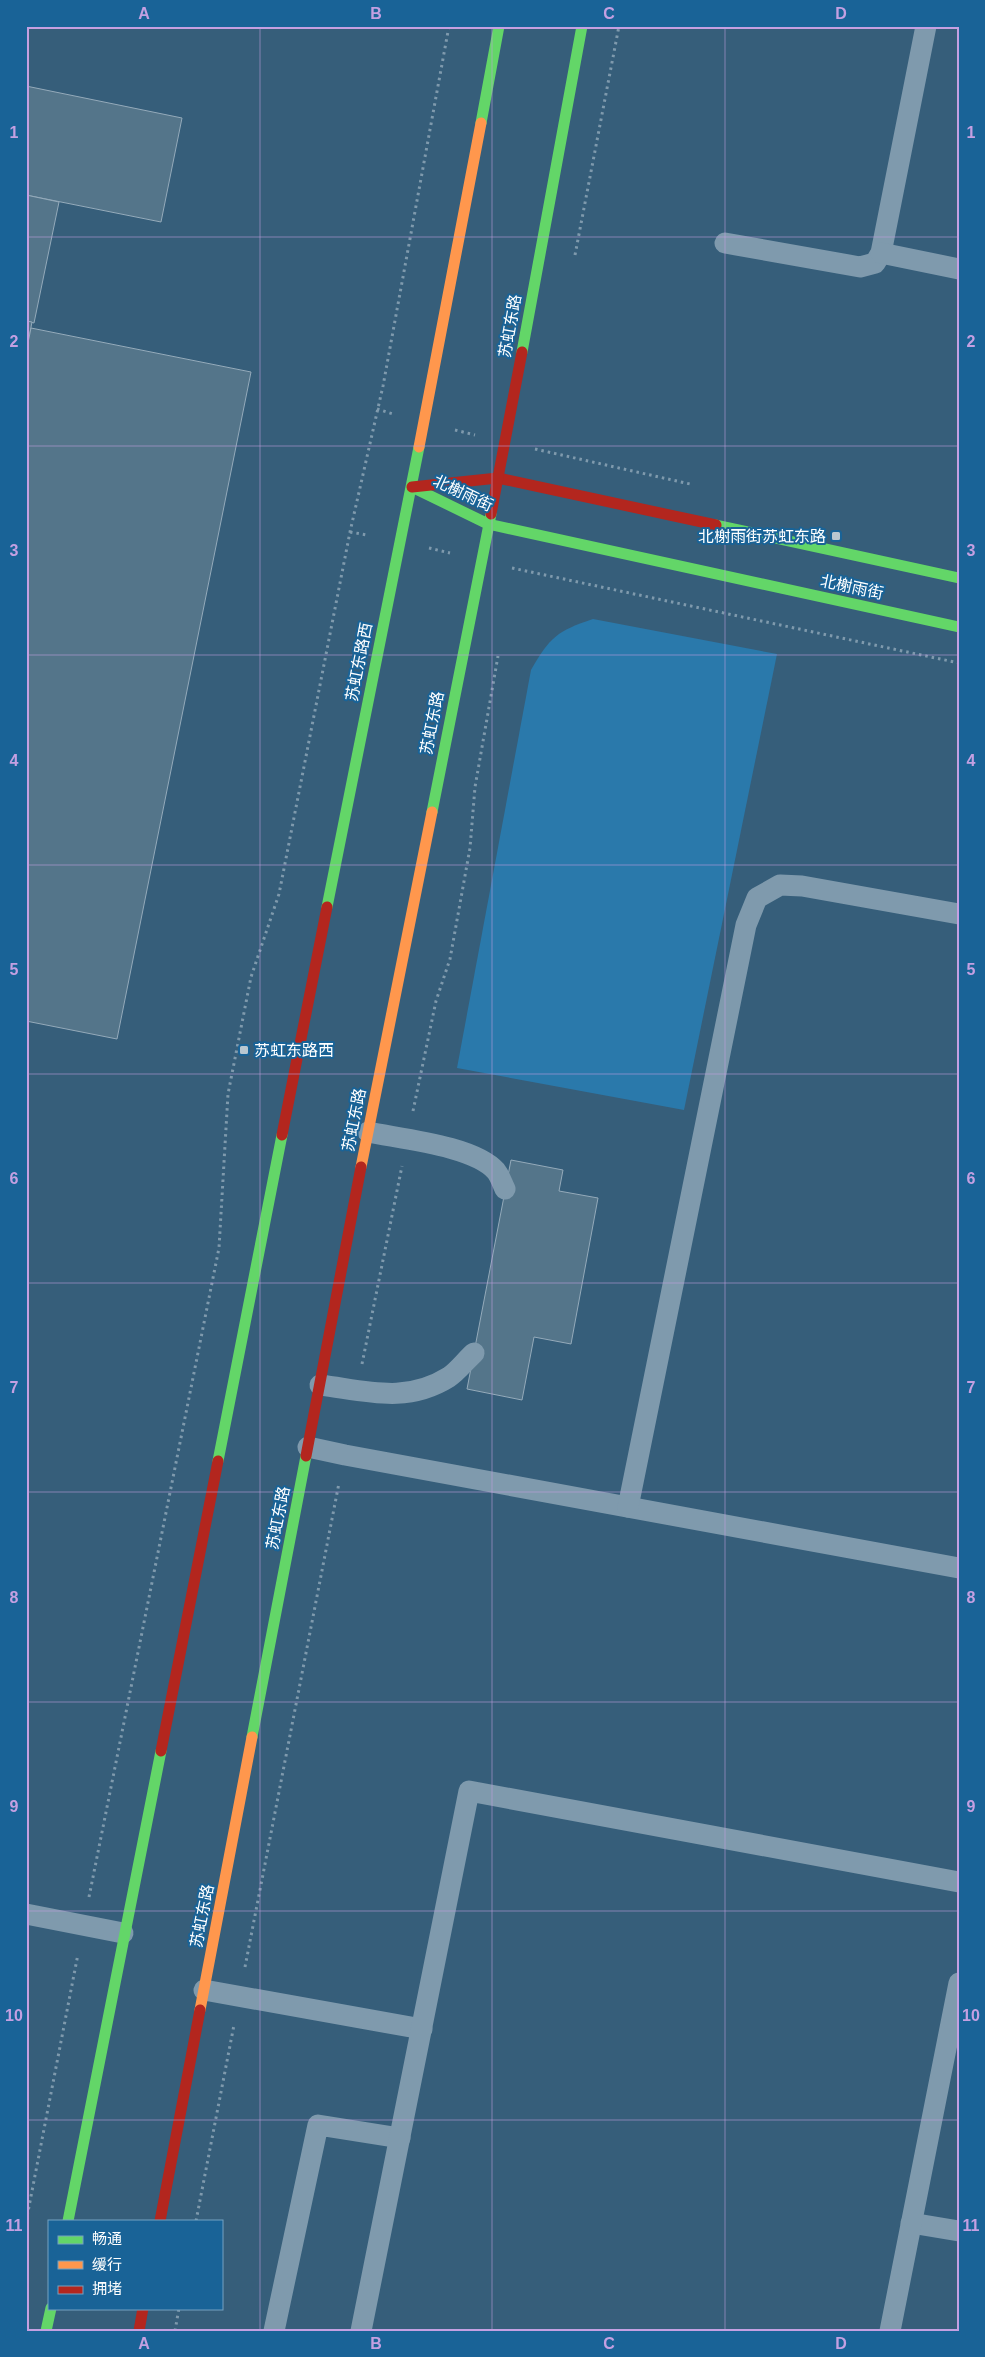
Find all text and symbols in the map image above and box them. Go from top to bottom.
text: A [138,5,150,22]
text: B [370,5,382,22]
text: C [603,5,615,22]
text: D [835,5,847,22]
text: 1 [10,124,19,141]
text: 1 [967,124,976,141]
street label: 苏虹东路 [496,293,524,359]
text: 2 [10,333,19,350]
text: 2 [967,333,976,350]
street label: 北榭雨街 [430,472,496,514]
place label: 北榭雨街苏虹东路 [698,528,826,545]
marker: 北榭雨街苏虹东路 [830,530,842,542]
text: 3 [10,542,19,559]
text: 3 [967,542,976,559]
street label: 北榭雨街 [819,572,885,602]
street label: 苏虹东路西 [343,621,375,703]
street label: 苏虹东路 [418,690,446,756]
text: 4 [10,752,19,769]
text: 4 [967,752,976,769]
text: 5 [10,961,19,978]
text: 5 [967,961,976,978]
place label: 苏虹东路西 [254,1042,334,1059]
marker: 苏虹东路西 [238,1044,250,1056]
street label: 苏虹东路 [340,1087,368,1153]
text: 6 [10,1170,19,1187]
text: 6 [967,1170,976,1187]
text: 7 [10,1379,19,1396]
text: 7 [967,1379,976,1396]
street label: 苏虹东路 [264,1485,292,1551]
text: 8 [10,1589,19,1606]
text: 8 [967,1589,976,1606]
text: 9 [10,1798,19,1815]
text: 9 [967,1798,976,1815]
street label: 苏虹东路 [188,1883,216,1949]
text: 10 [5,2007,23,2024]
text: 10 [962,2007,980,2024]
text: 11 [6,2217,23,2234]
text: 11 [963,2217,980,2234]
legend [48,2220,222,2310]
text: 畅通 [92,2230,122,2247]
text: 缓行 [92,2256,122,2273]
text: 拥堵 [92,2280,122,2297]
text: A [138,2335,150,2352]
text: B [370,2335,382,2352]
text: C [603,2335,615,2352]
text: D [835,2335,847,2352]

